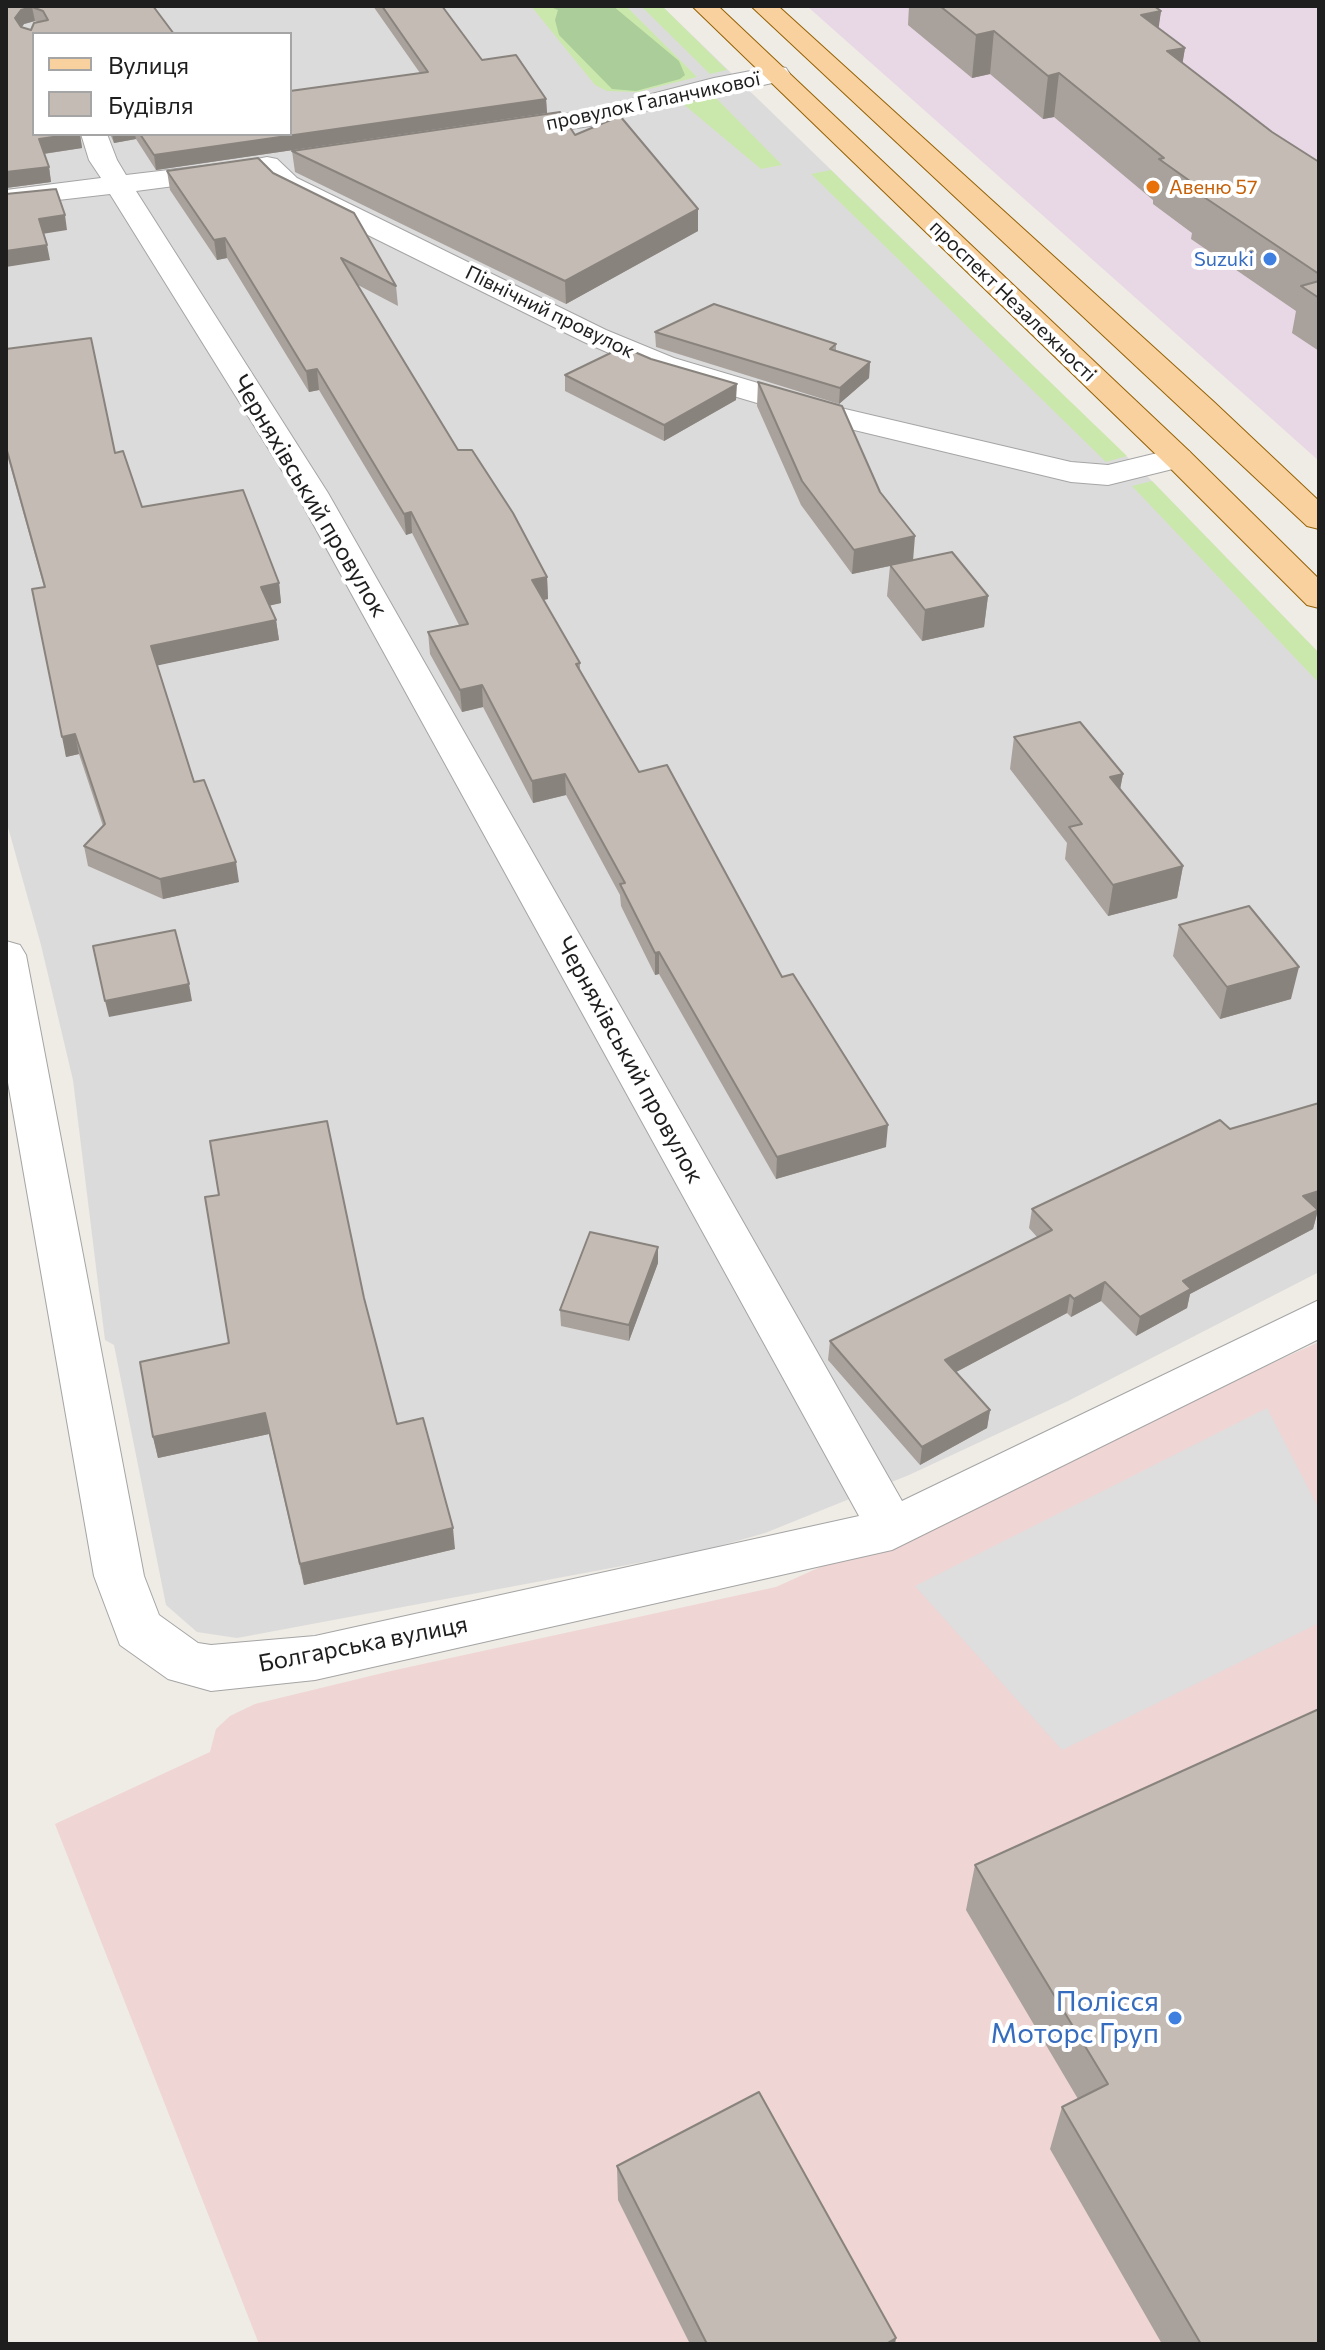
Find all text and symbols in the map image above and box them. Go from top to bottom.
legend [32,32,292,136]
text: Вулиця [108,50,189,79]
street label: провулок Галанчикової [544,67,762,135]
text: Будівля [108,90,194,119]
place label: Авеню 57 [1169,175,1258,199]
marker: Авеню 57 [1144,178,1162,196]
street label: проспект Незалежності [925,215,1101,387]
place label: Suzuki [1194,247,1254,271]
marker: Suzuki [1261,250,1279,268]
street label: Північний провулок [461,261,639,363]
street label: Черняхівський провулок [226,370,394,622]
street label: Черняхівський провулок [550,932,710,1188]
street label: Болгарська вулиця [256,1610,470,1678]
place label: Полісся Моторс Груп [991,1985,1159,2051]
marker: Полісся Моторс Груп [1166,2009,1184,2027]

